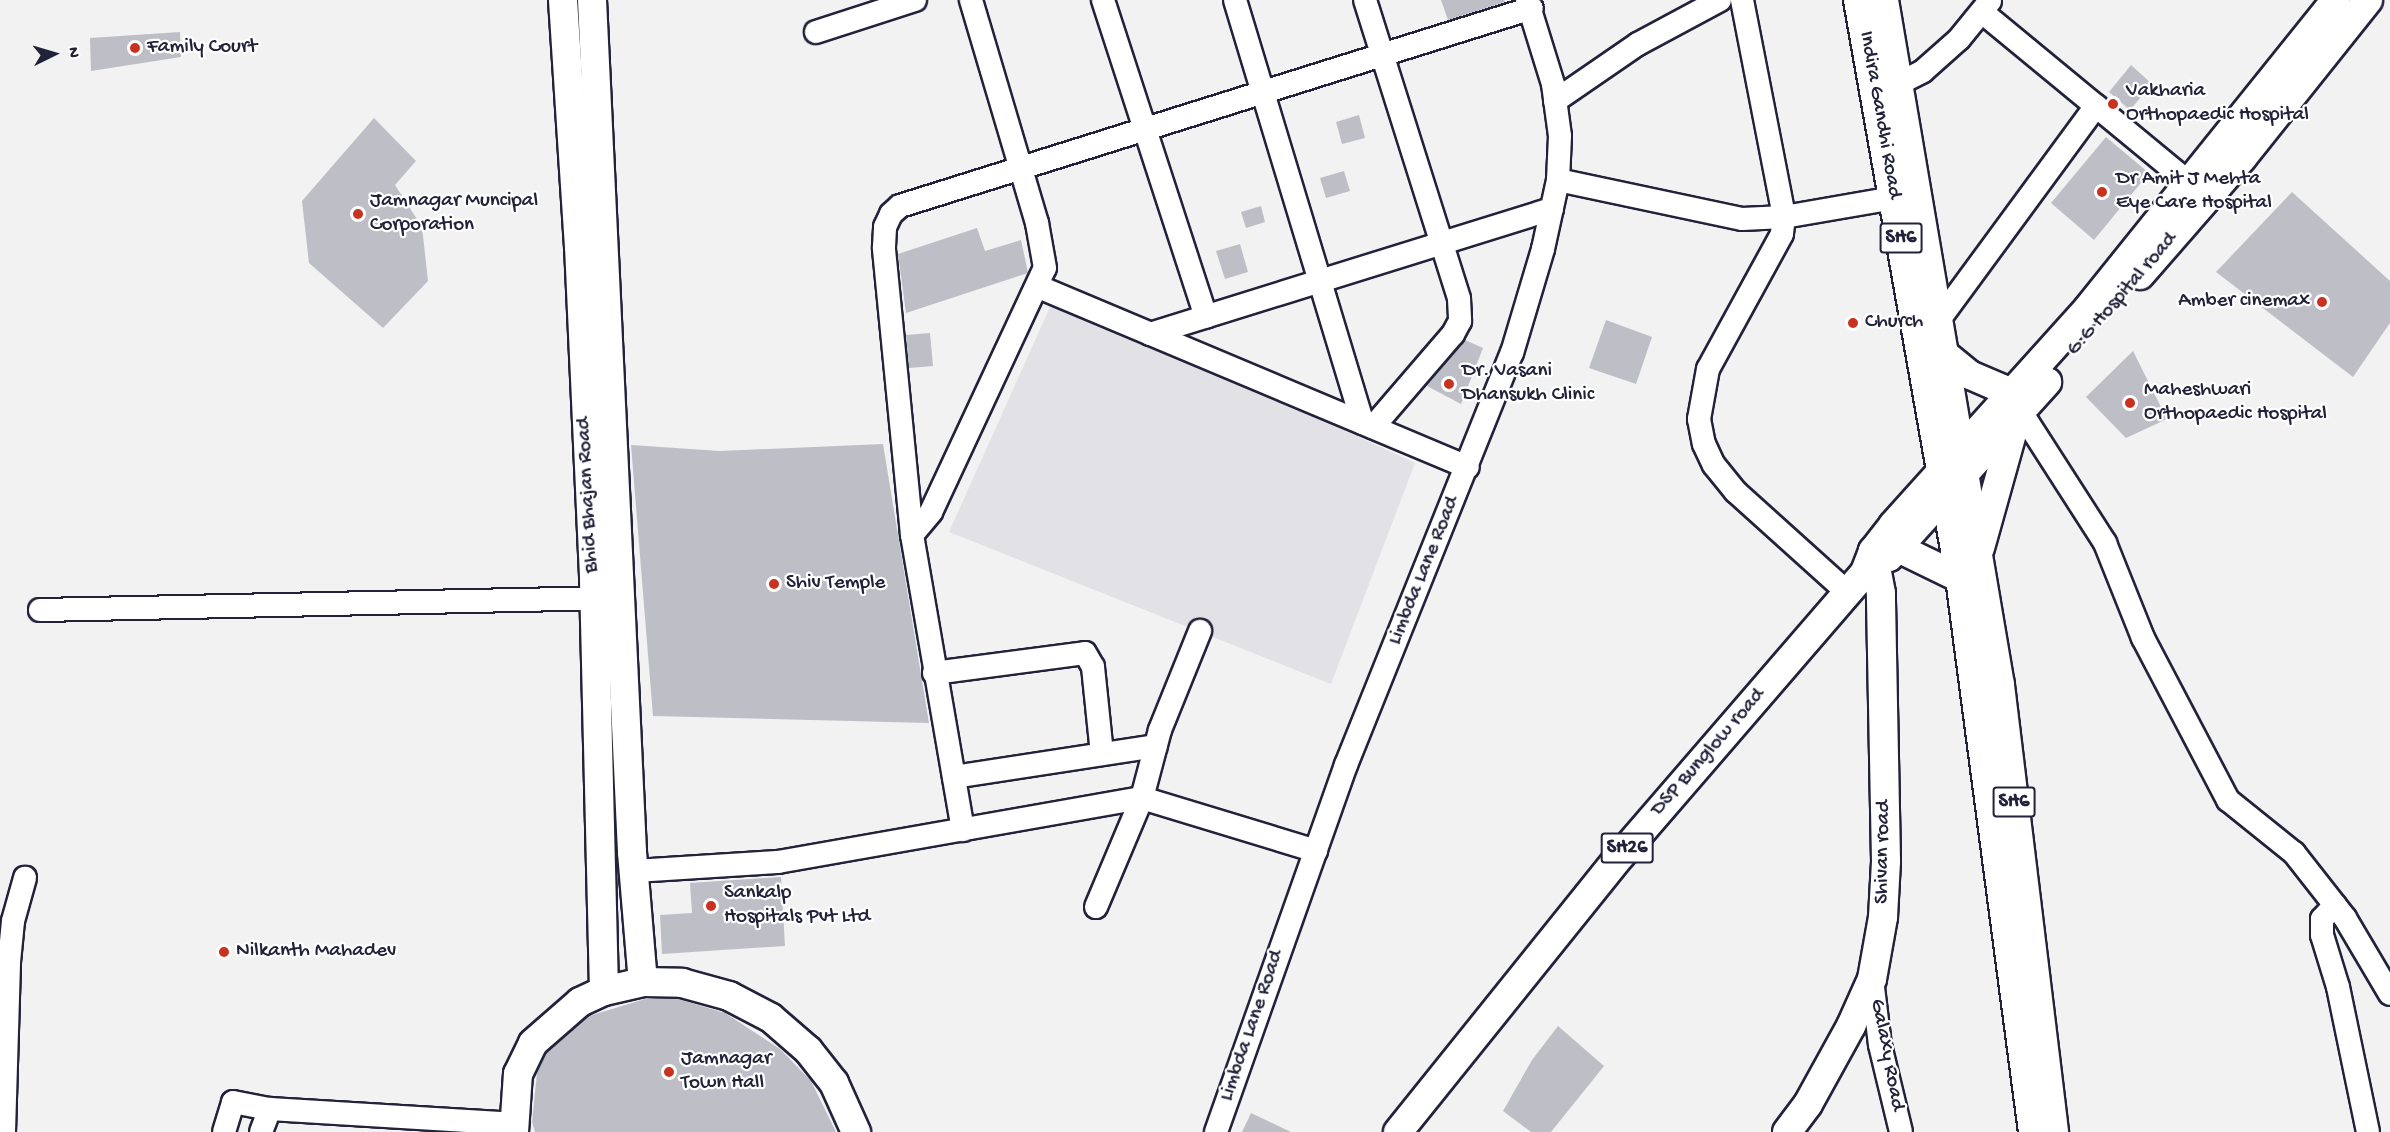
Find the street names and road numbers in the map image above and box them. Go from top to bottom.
street label: Indira Gandhi Road [1852,29,1906,201]
road number: SH6 [1878,221,1924,255]
street label: G.G Hospital road [2062,228,2184,362]
street label: Bhid Bhajan Road [572,416,606,574]
street label: Limbda Lane Road [1384,493,1466,649]
street label: DSP Bunglow road [1646,684,1772,822]
road number: SH6 [1992,785,2036,819]
street label: Shivan road [1870,800,1898,904]
road number: SH26 [1600,831,1654,865]
street label: Limbda Lane Road [1215,947,1291,1105]
street label: Galaxy Road [1863,997,1909,1113]

